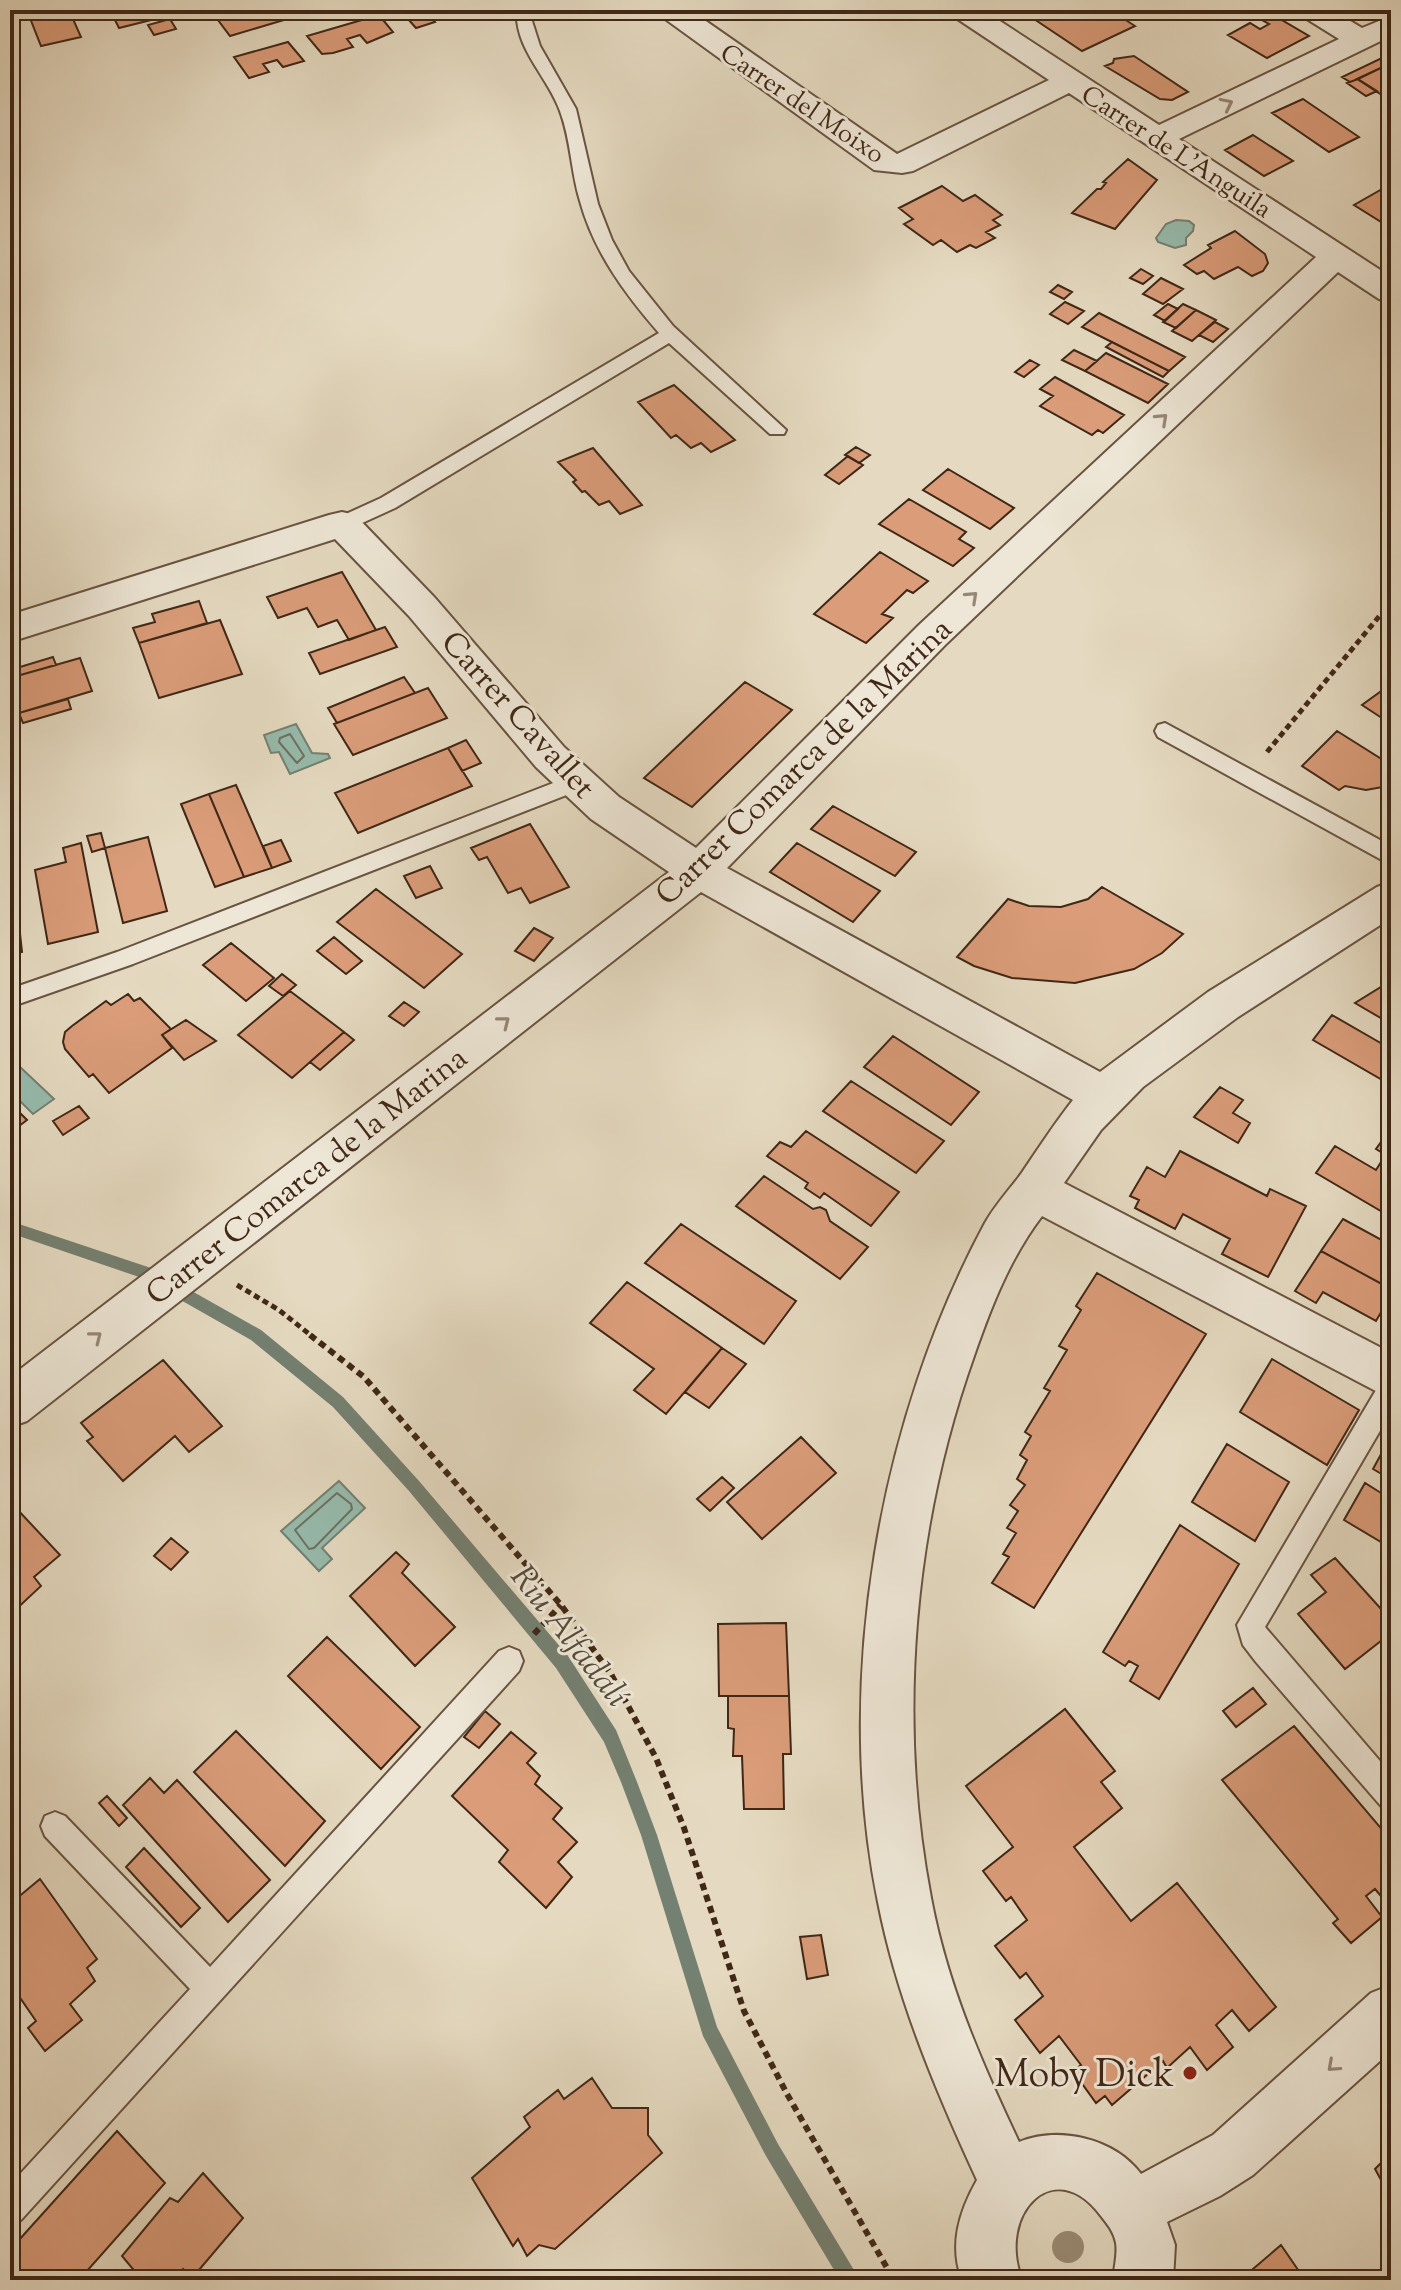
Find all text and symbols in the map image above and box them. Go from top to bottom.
street label: Carrer del Moixo [712,36,891,174]
street label: Carrer de L'Anguila [1073,78,1278,229]
one-way arrow [1219,98,1234,114]
one-way arrow [1152,415,1167,429]
one-way arrow [963,592,977,607]
street label: Carrer Comarca de la Marina [646,609,964,918]
street label: Carrer Cavallet [429,622,605,810]
one-way arrow [495,1018,509,1032]
street label: Carrer Comarca de la Marina [137,1037,479,1318]
one-way arrow [87,1332,101,1347]
water label: Riu Alfadalí [497,1556,640,1719]
place label: Moby Dick [994,2050,1174,2104]
one-way arrow [1328,2056,1343,2070]
marker: Moby Dick [1181,2064,1199,2082]

